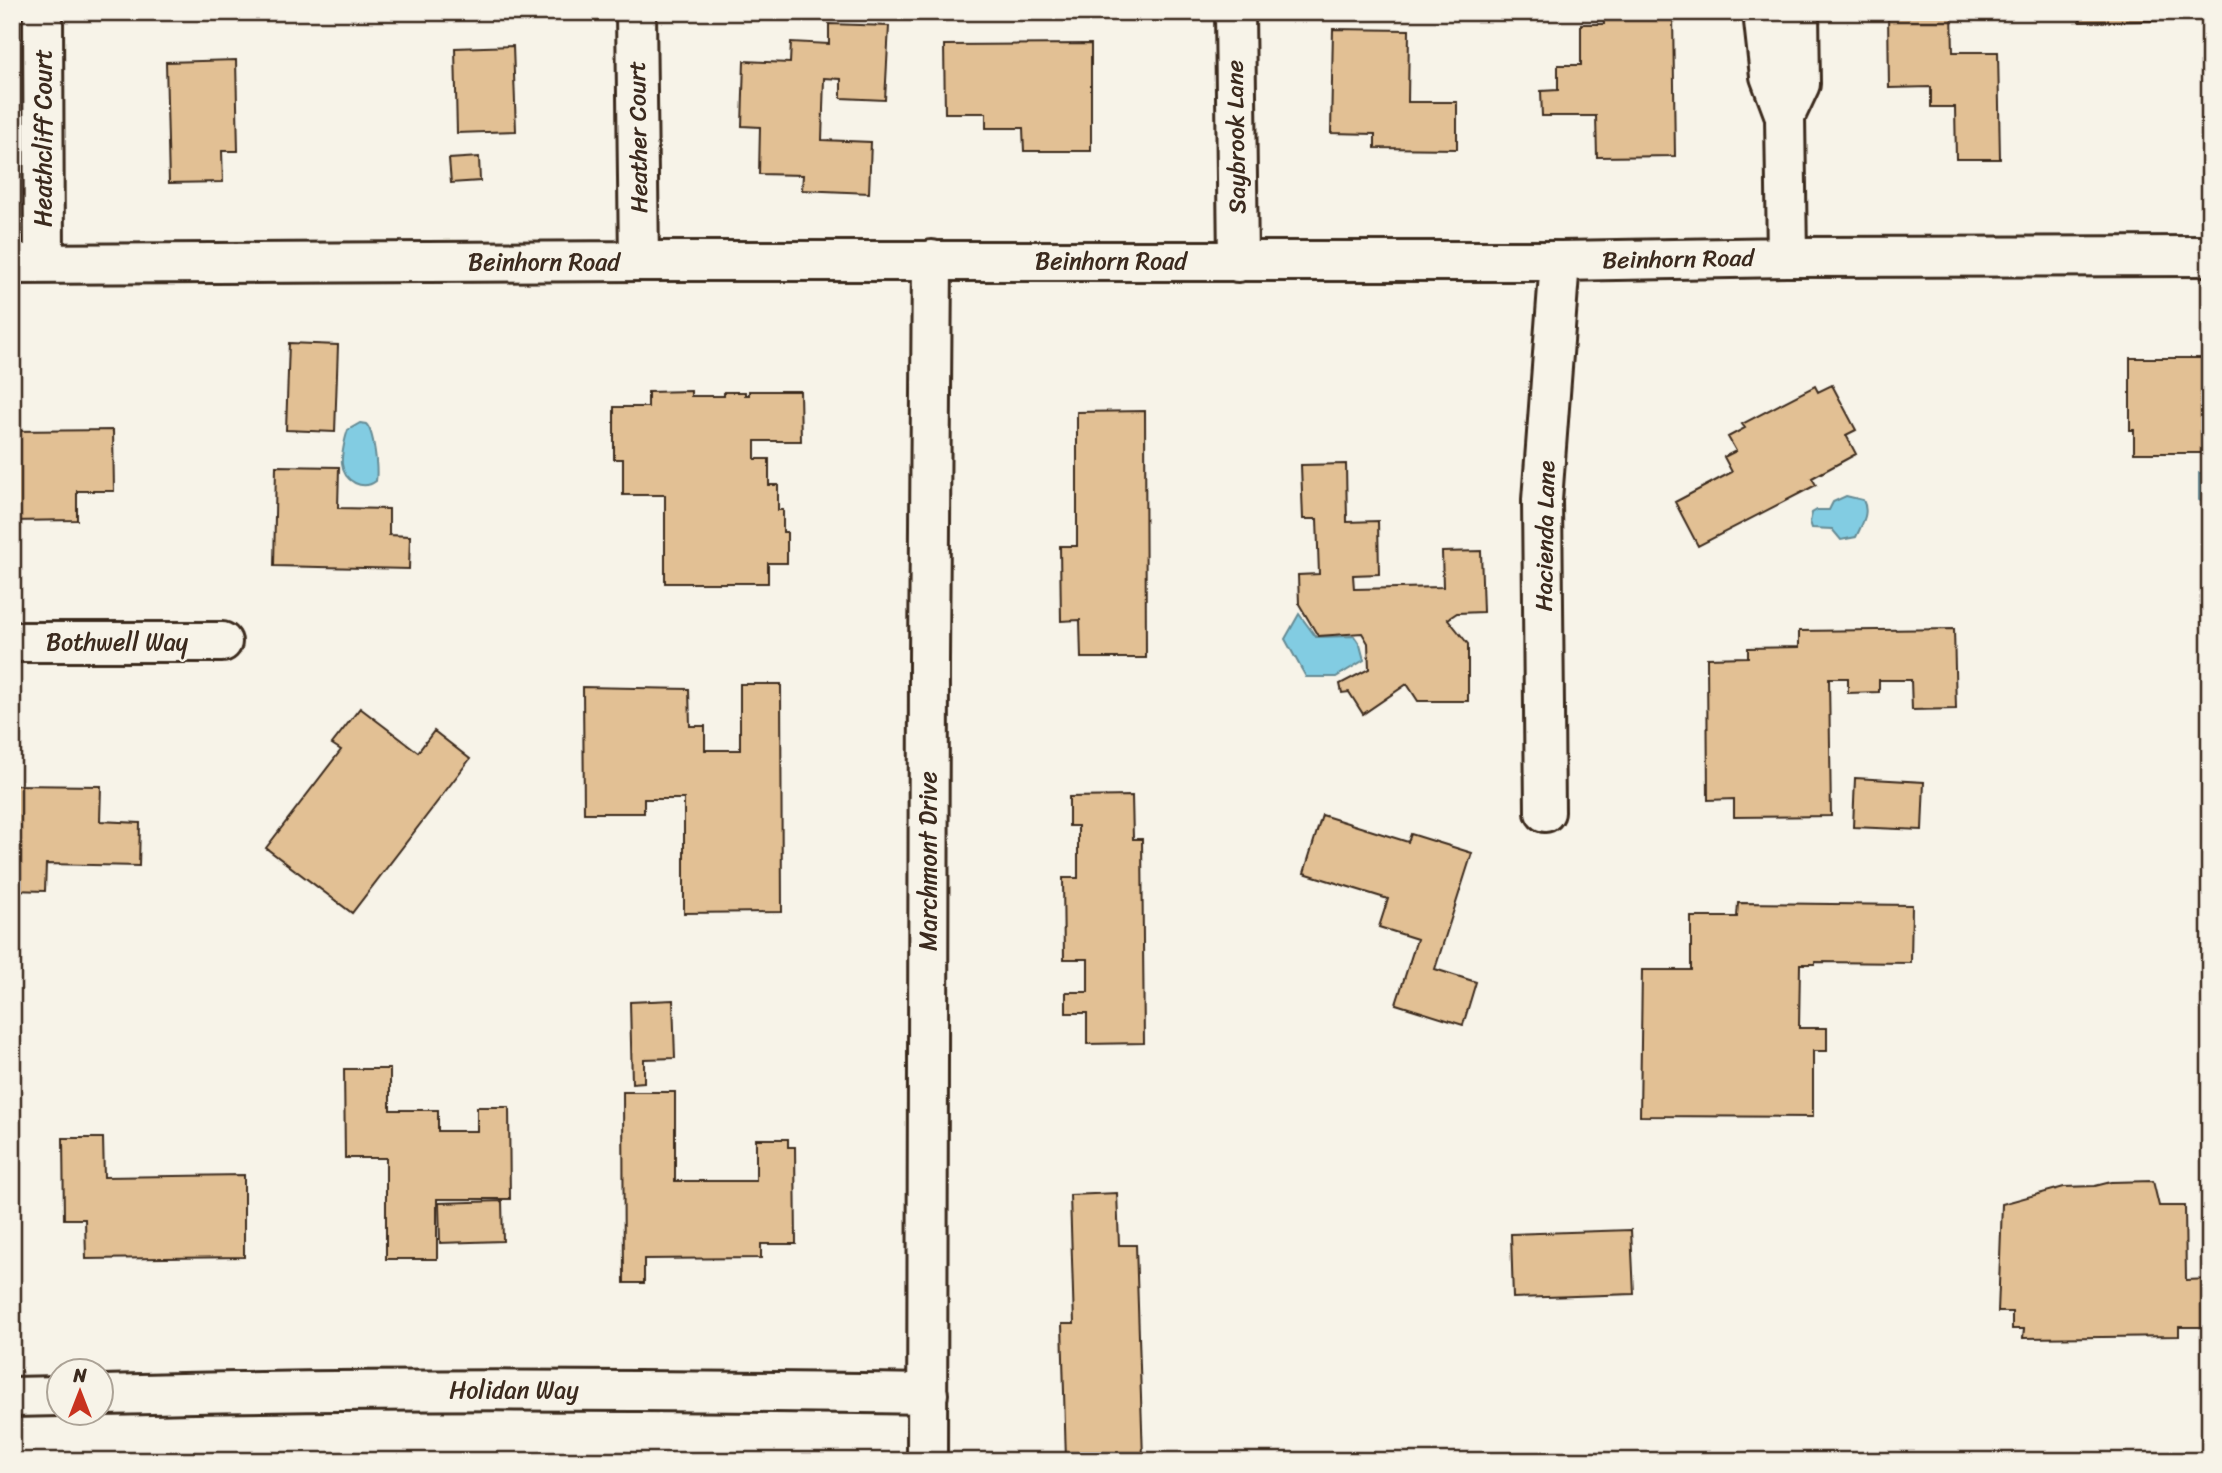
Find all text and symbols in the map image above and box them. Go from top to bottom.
street label: Heathcliff Court [22,49,64,227]
street label: Heather Court [616,60,660,214]
street label: Saybrook Lane [1214,60,1258,214]
street label: Beinhorn Road [1602,237,1756,281]
street label: Beinhorn Road [1035,240,1188,282]
street label: Beinhorn Road [468,241,621,283]
street label: Hacienda Lane [1523,460,1567,612]
street label: Bothwell Way [46,621,189,663]
street label: Marchmont Drive [907,771,949,951]
north arrow [46,1358,116,1428]
text: N [72,1359,87,1392]
street label: Holidan Way [449,1369,579,1411]

